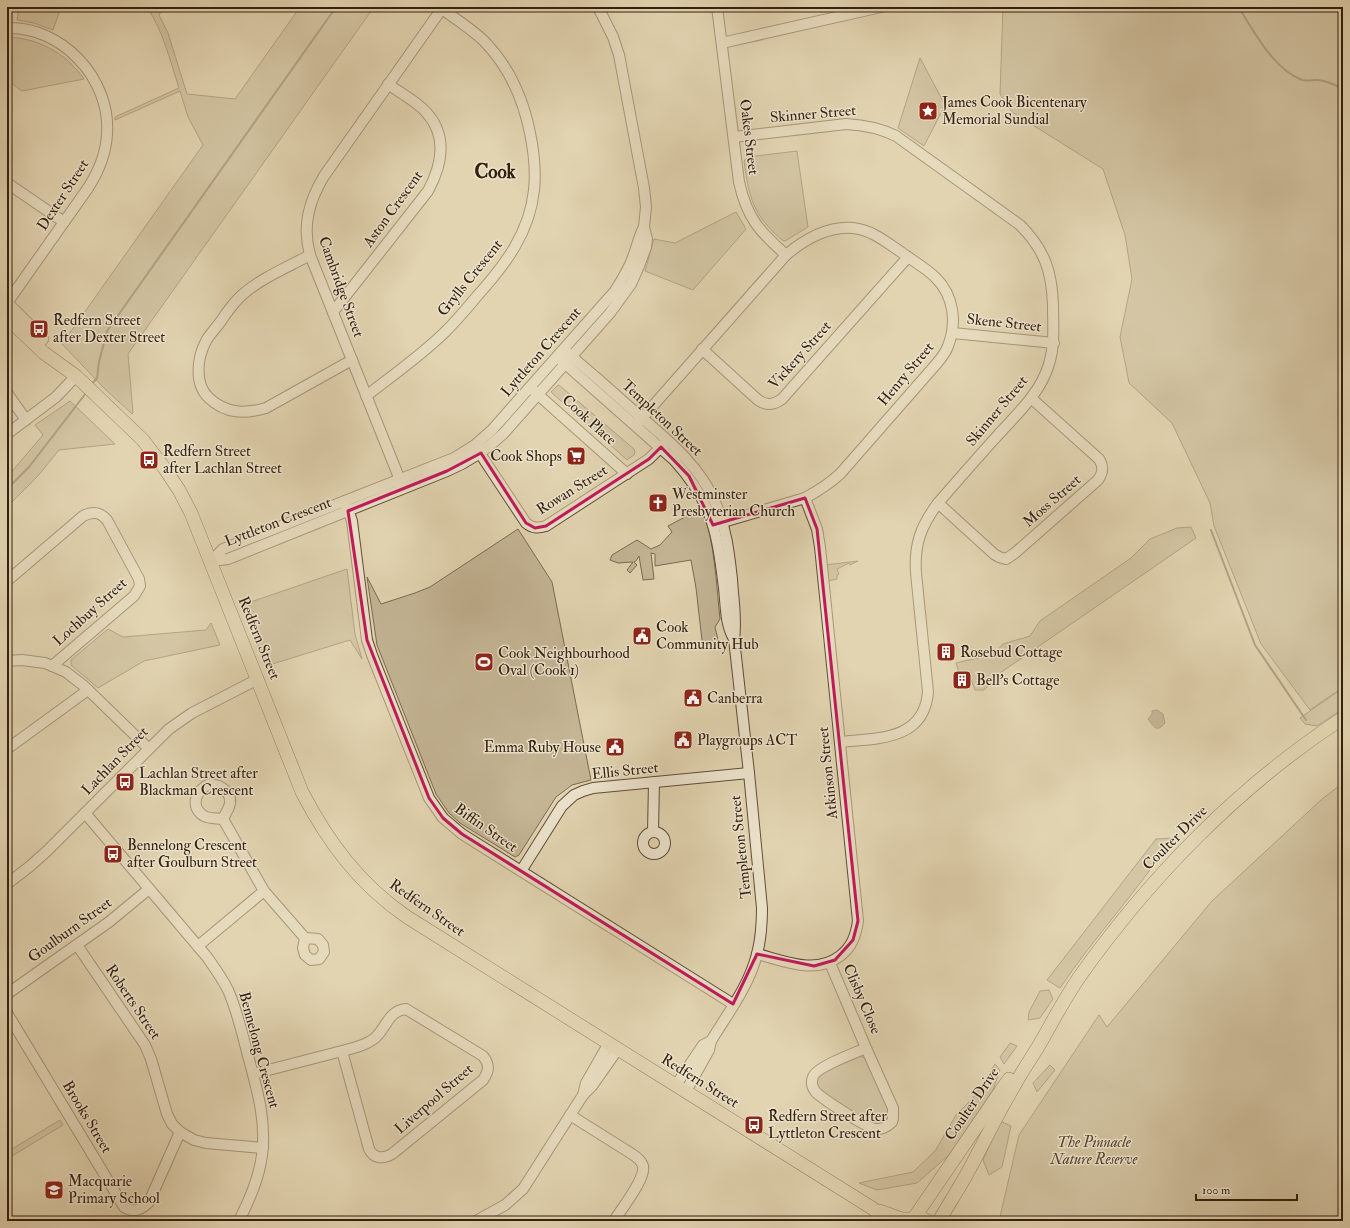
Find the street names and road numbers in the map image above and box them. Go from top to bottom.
street label: Oakes Street [735,98,763,176]
street label: Skinner Street [769,101,857,127]
street label: Dexter Street [33,156,93,234]
street label: Aston Crescent [358,167,427,252]
street label: Cambridge Street [314,234,368,340]
street label: Grylls Crescent [433,236,507,320]
street label: Lyttleton Crescent [497,303,585,401]
street label: Skene Street [966,310,1042,336]
street label: Vickery Street [764,317,836,393]
street label: Henry Street [874,338,938,410]
street label: Skinner Street [962,372,1032,450]
street label: Templeton Street [617,376,707,461]
street label: Cook Place [558,391,620,449]
street label: Rowan Street [533,461,611,519]
street label: Moss Street [1019,470,1085,531]
street label: Lyttleton Crescent [222,493,334,551]
street label: Lochbuy Street [49,574,131,650]
street label: Redfern Street [234,594,284,682]
street label: Lachlan Street [78,723,152,799]
street label: Atkinson Street [814,726,842,821]
street label: Ellis Street [591,758,659,784]
street label: Templeton Street [726,794,757,900]
street label: Biffin Street [451,799,521,857]
street label: Coulter Drive [1139,802,1211,874]
street label: Redfern Street [386,875,469,941]
street label: Goulburn Street [24,893,116,967]
street label: Roberts Street [101,961,165,1043]
street label: Clisby Close [839,961,885,1037]
street label: Bennelong Crescent [234,990,284,1110]
street label: Redfern Street [658,1050,742,1112]
street label: Liverpool Street [391,1060,478,1139]
street label: Coulter Drive [941,1064,1003,1144]
street label: Brooks Street [58,1077,116,1157]

